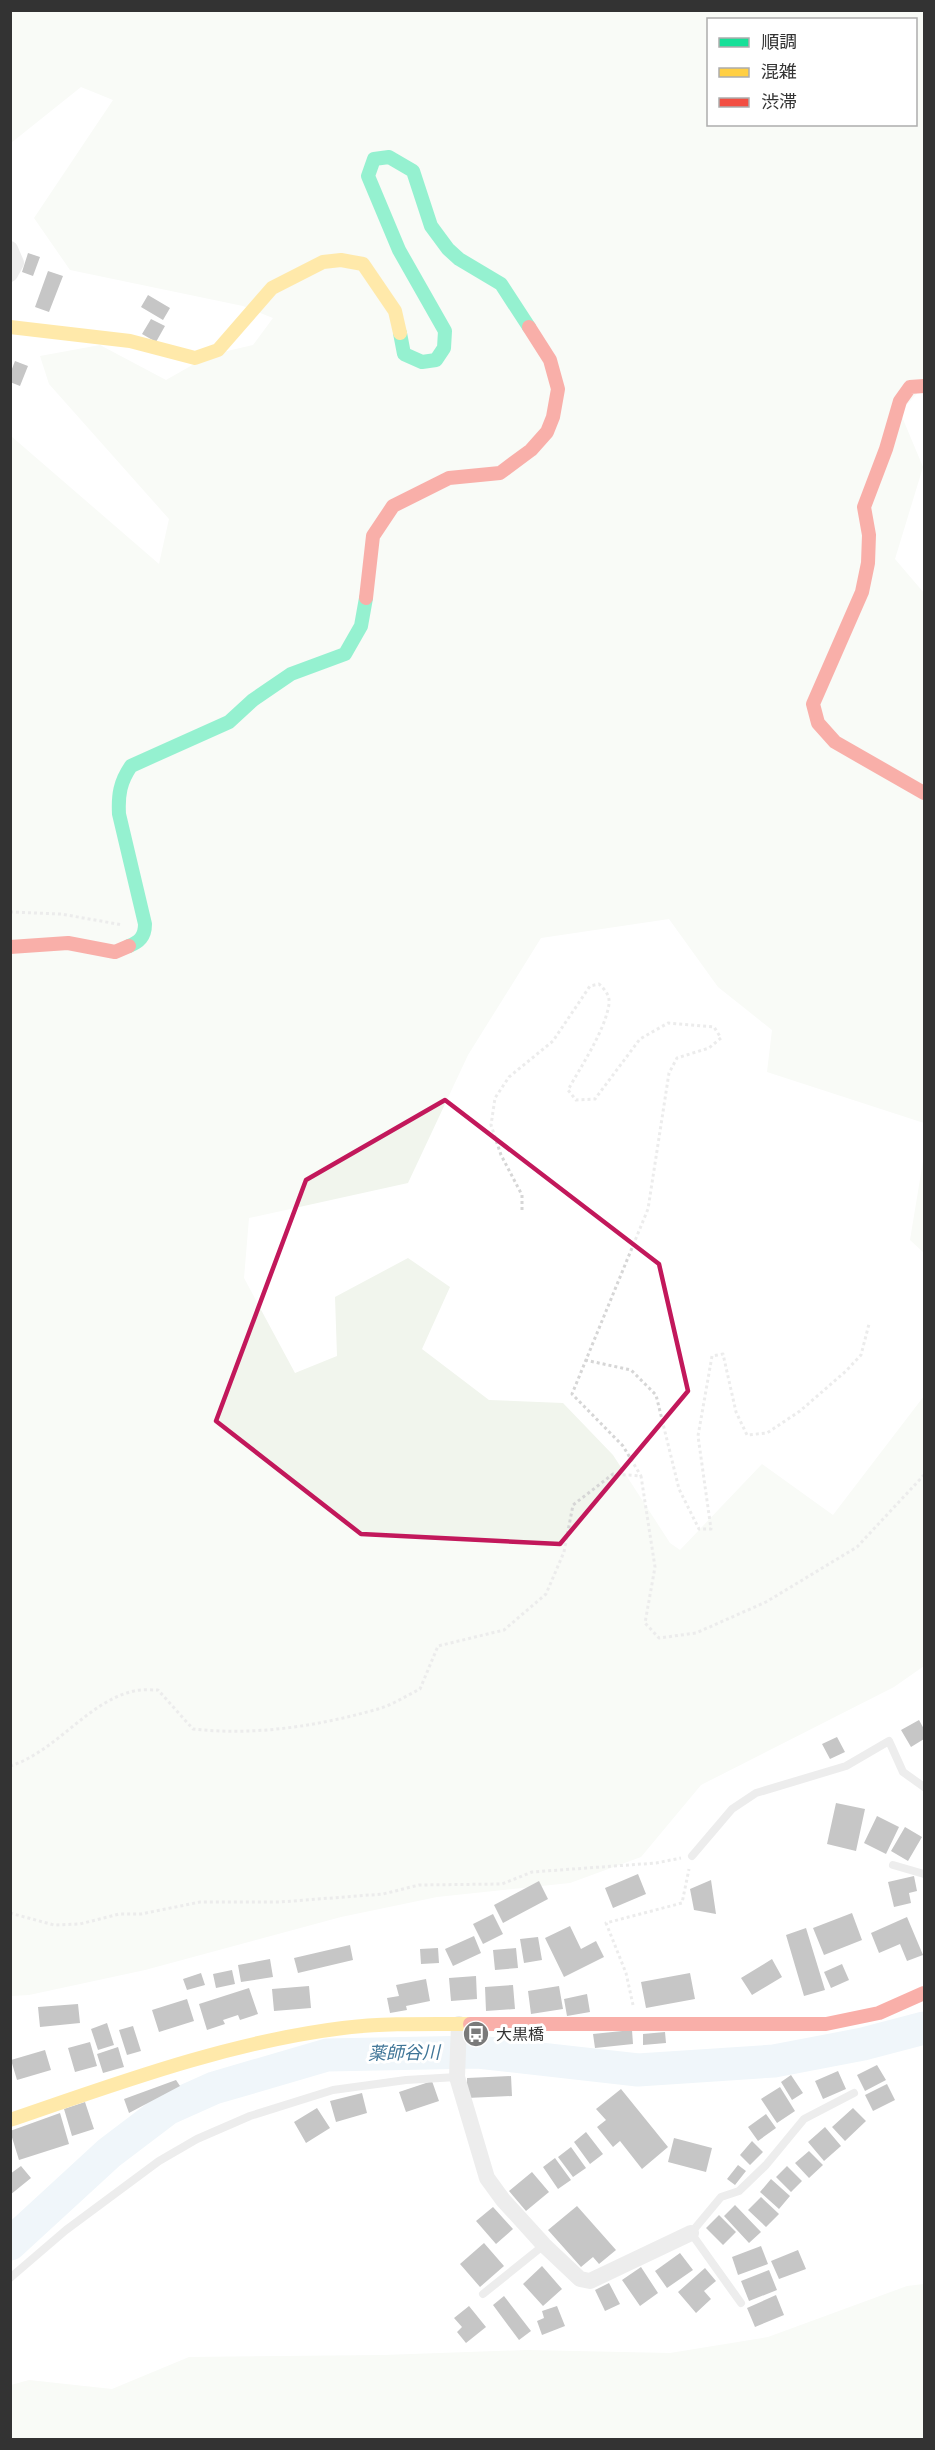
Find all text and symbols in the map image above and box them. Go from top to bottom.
legend [707,18,917,126]
text: 順調 [761,31,797,52]
text: 混雑 [761,61,797,82]
text: 渋滞 [761,91,797,112]
bus stop icon: 大黒橋 [461,2019,491,2049]
place label: 大黒橋 [496,2024,544,2044]
water label: 薬師谷川 [368,2041,442,2064]

